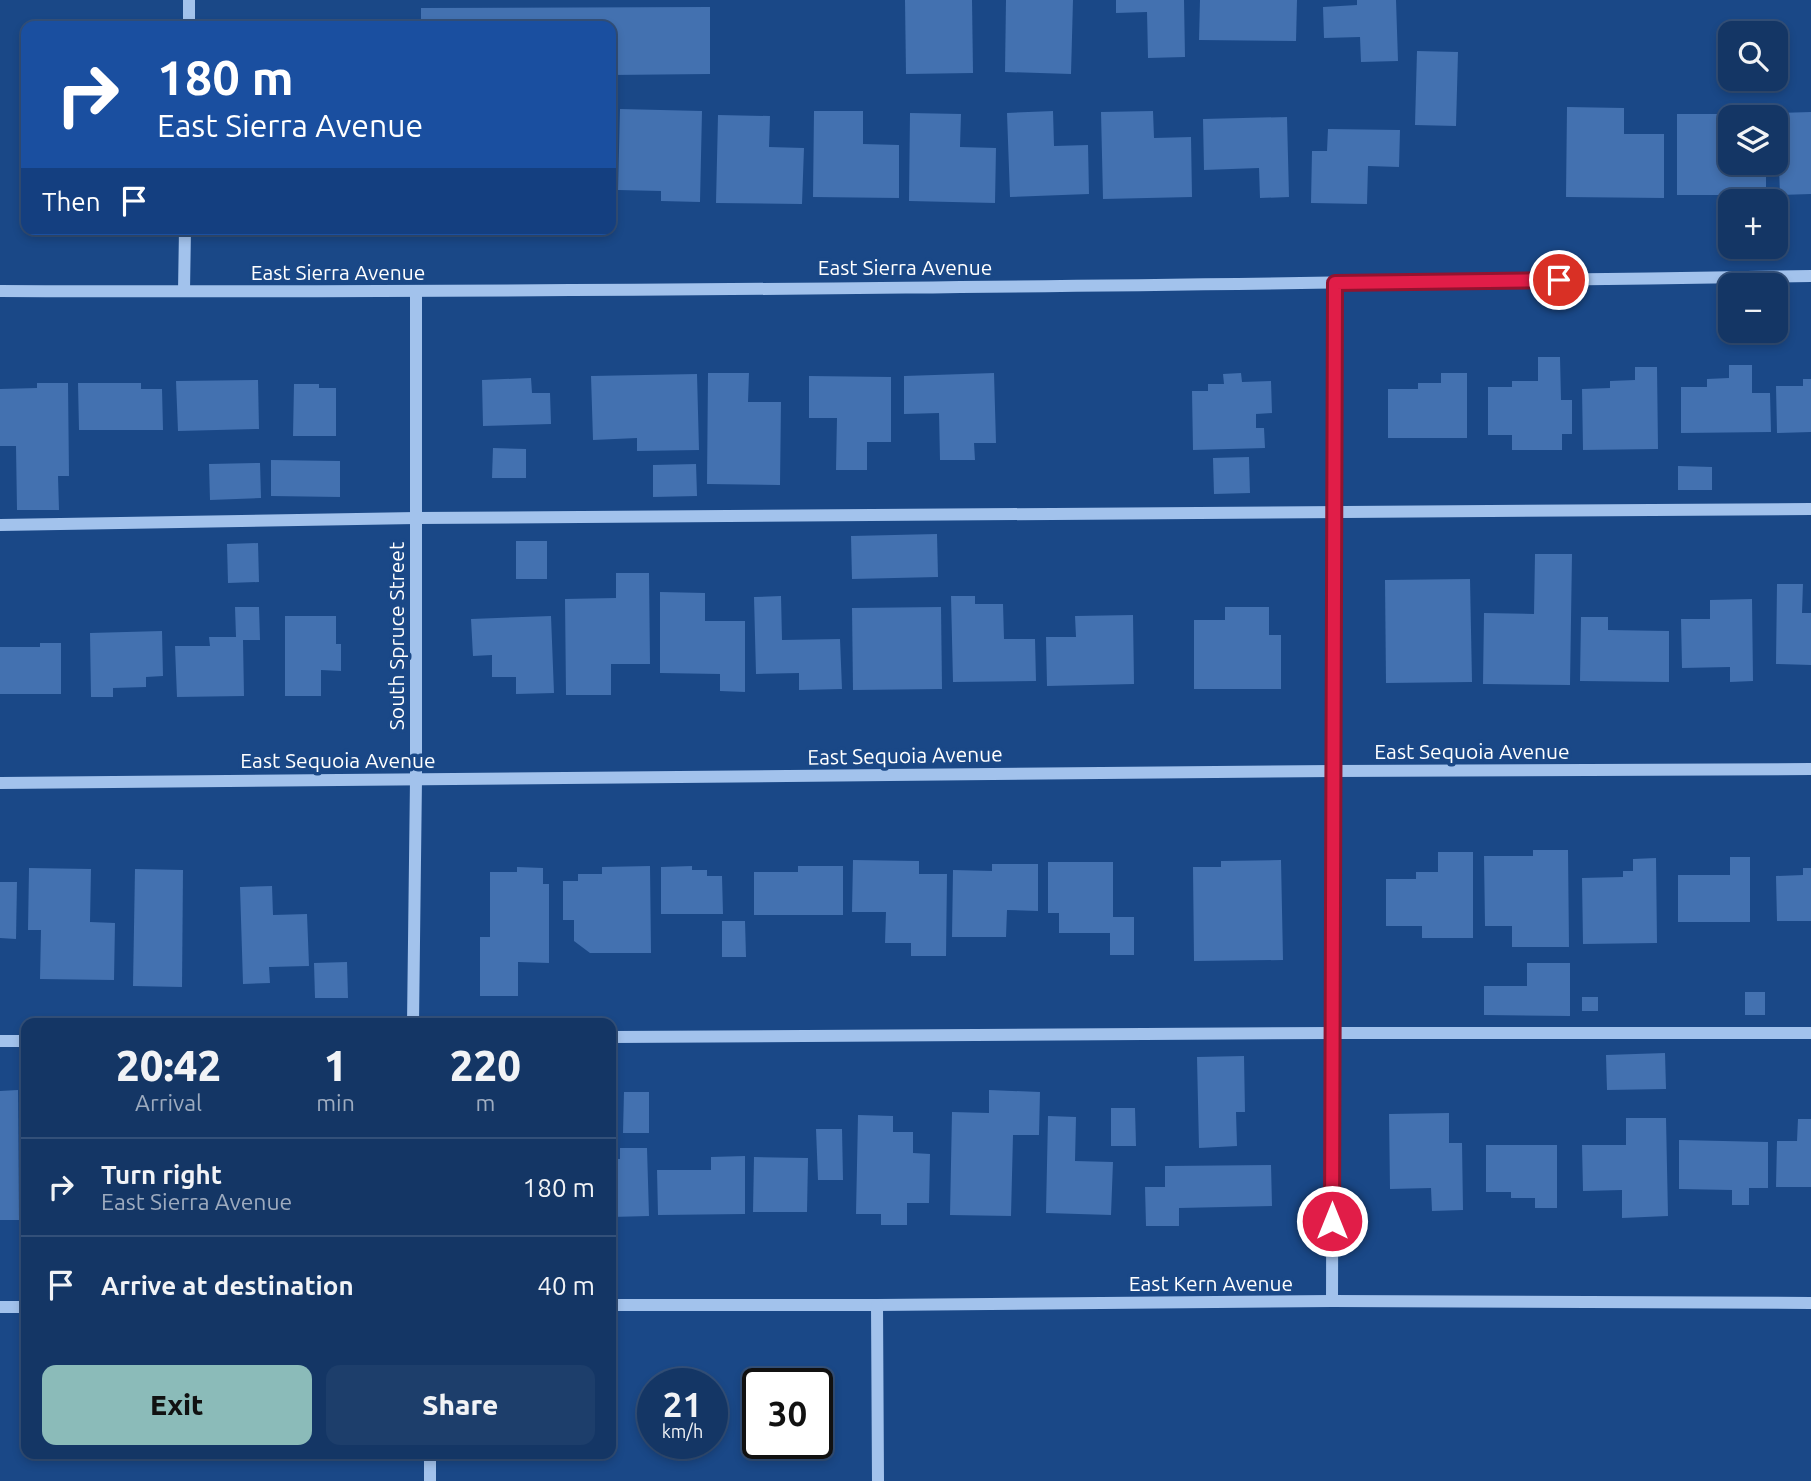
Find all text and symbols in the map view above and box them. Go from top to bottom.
map controls [1718,21,1788,343]
button: search [1718,21,1788,91]
icon: right [42,49,133,140]
text: 180 m [157,49,294,104]
button: layers [1718,105,1788,175]
text: East Sierra Avenue [157,107,423,143]
icon: arrive [115,182,153,220]
text: Then [42,187,101,216]
button: + [1718,189,1788,259]
pin [1529,250,1589,310]
street label: East Sierra Avenue [818,255,992,279]
street label: East Sierra Avenue [251,260,425,284]
icon: arrive [1540,261,1578,299]
button: − [1718,273,1788,343]
street label: South Spruce Street [384,542,408,730]
street label: East Sequoia Avenue [1374,739,1570,763]
street label: East Sequoia Avenue [807,741,1003,769]
street label: East Sequoia Avenue [240,748,436,772]
text: 20:42 [116,1042,221,1089]
text: 1 [324,1042,347,1089]
text: 220 [450,1042,521,1089]
text: Arrival [135,1090,202,1115]
text: min [316,1090,355,1115]
text: m [475,1090,495,1115]
text: Turn right [101,1160,222,1189]
icon: right [42,1168,80,1206]
text: 180 m [523,1173,595,1202]
position arrow [1295,1184,1369,1258]
text: East Sierra Avenue [101,1189,292,1214]
icon: arrive [42,1266,80,1304]
text: Arrive at destination [101,1271,354,1300]
text: 40 m [537,1271,595,1300]
street label: East Kern Avenue [1129,1271,1293,1295]
button: Exit [42,1365,312,1445]
button: Share [326,1365,595,1445]
speed limit sign: 30 [742,1368,833,1459]
text: 21 [663,1384,702,1424]
text: km/h [662,1421,703,1441]

